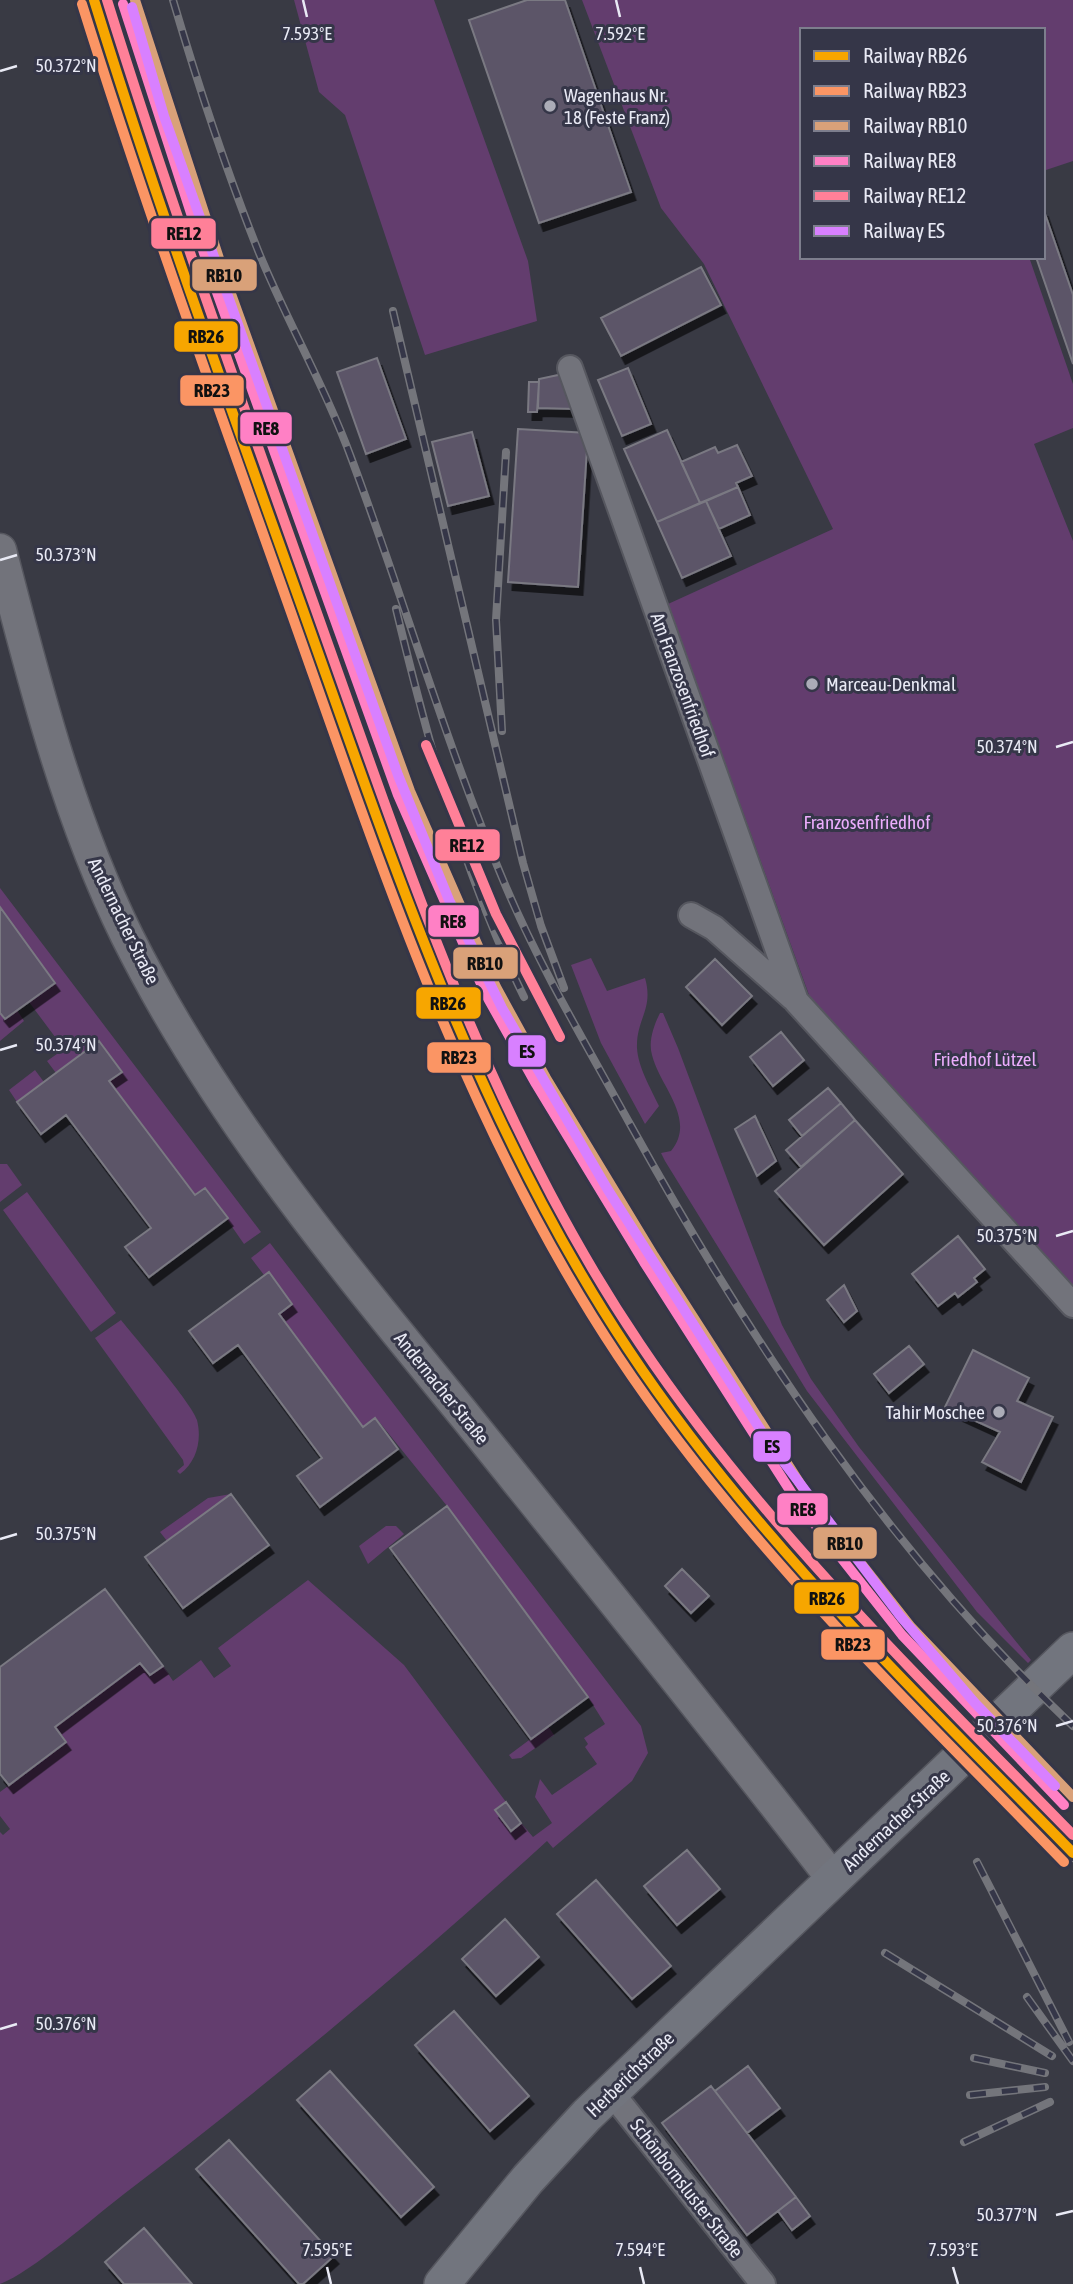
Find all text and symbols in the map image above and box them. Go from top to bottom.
text: 7.593°E [282,23,332,44]
text: 7.592°E [595,23,645,44]
legend [800,28,1045,259]
text: Railway RB26 [863,43,967,67]
text: 50.372°N [35,55,97,76]
text: Railway RB23 [863,78,967,102]
place label: Wagenhaus Nr. 18 (Feste Franz) [564,84,670,128]
marker: Wagenhaus Nr. 18 (Feste Franz) [542,98,558,114]
text: Railway RB10 [863,113,967,137]
text: Railway RE8 [863,148,957,172]
text: Railway RE12 [863,183,966,207]
line badge: RE12 [150,217,217,250]
text: Railway ES [863,218,945,242]
text: RE12 [166,222,202,244]
line badge: RB10 [191,258,258,292]
text: RB10 [206,264,242,286]
line badge: RB26 [173,320,239,353]
text: RB26 [188,325,224,347]
line badge: RB23 [179,374,245,407]
text: RB23 [194,379,230,401]
line badge: RE8 [239,411,293,445]
text: RE8 [253,417,279,439]
text: 50.373°N [35,544,97,565]
street label: Am Franzosenfriedhof [647,610,719,760]
place label: Marceau-Denkmal [826,673,956,695]
marker: Marceau-Denkmal [804,676,820,692]
text: 50.374°N [976,736,1038,757]
park label: Franzosenfriedhof [804,811,930,833]
line badge: RE12 [434,828,501,862]
text: RE12 [449,834,485,856]
street label: Andernacher Straße [84,854,164,988]
line badge: RE8 [427,904,480,938]
text: RE8 [440,910,466,932]
line badge: RB10 [452,946,519,980]
text: RB10 [467,952,503,974]
line badge: RB26 [415,986,482,1020]
text: RB26 [430,992,466,1014]
text: 50.374°N [35,1034,97,1055]
line badge: ES [507,1034,547,1068]
text: ES [519,1040,535,1062]
line badge: RB23 [426,1041,492,1074]
text: RB23 [441,1046,477,1068]
park label: Friedhof Lützel [933,1048,1037,1070]
text: 50.375°N [976,1225,1038,1246]
street label: Andernacher Straße [390,1327,494,1449]
place label: Tahir Moschee [886,1401,985,1423]
marker: Tahir Moschee [991,1404,1007,1420]
line badge: ES [752,1430,792,1463]
text: ES [764,1435,780,1457]
line badge: RE8 [776,1492,829,1526]
text: RE8 [790,1498,816,1520]
text: 50.375°N [35,1523,97,1544]
line badge: RB10 [812,1526,878,1560]
text: RB10 [827,1532,863,1554]
line badge: RB26 [793,1581,860,1615]
text: RB26 [809,1587,845,1609]
line badge: RB23 [820,1628,886,1661]
text: RB23 [835,1633,871,1655]
text: 50.376°N [976,1715,1038,1736]
street label: Andernacher Straße [838,1765,954,1875]
text: 50.376°N [35,2013,97,2034]
street label: Herberichstraße [582,2027,678,2121]
street label: Schönbornsluster Straße [626,2114,748,2262]
text: 50.377°N [976,2204,1038,2225]
text: 7.595°E [302,2239,352,2260]
text: 7.594°E [615,2239,665,2260]
text: 7.593°E [928,2239,978,2260]

